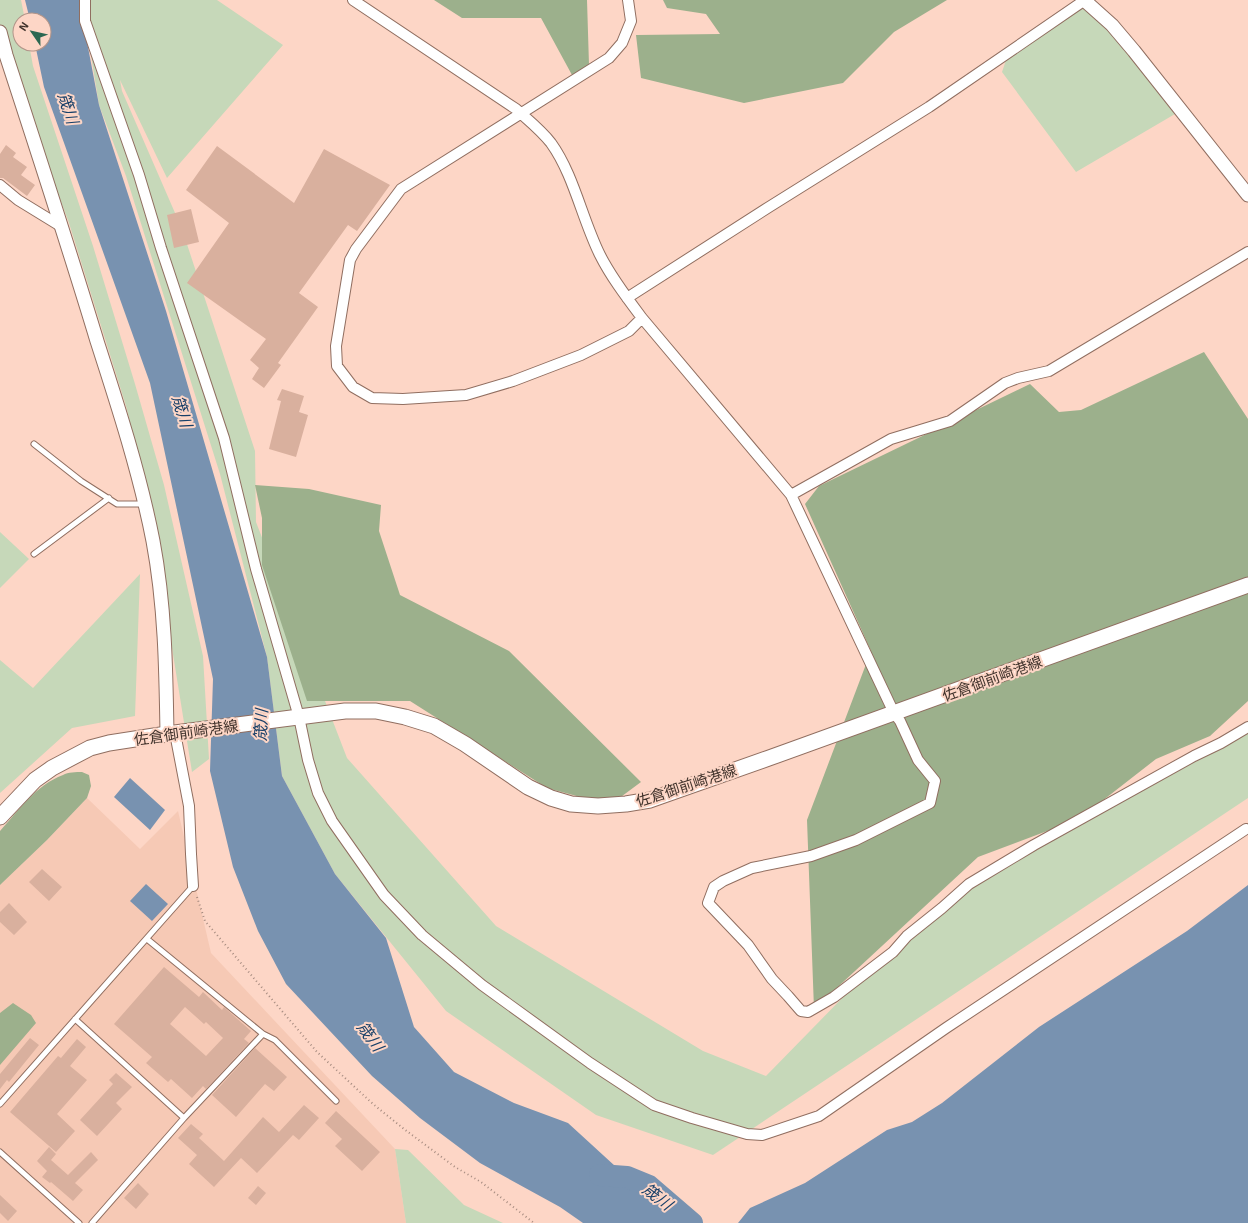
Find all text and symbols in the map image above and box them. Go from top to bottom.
north arrow [12,12,52,52]
text: N [16,19,31,33]
water label: 筬川 [55,90,84,128]
water label: 筬川 [169,393,197,431]
street label: 佐倉御前崎港線 [940,652,1044,704]
water label: 筬川 [250,707,270,741]
street label: 佐倉御前崎港線 [133,716,239,748]
street label: 佐倉御前崎港線 [633,760,739,810]
water label: 筬川 [354,1017,389,1056]
water label: 筬川 [639,1179,678,1214]

